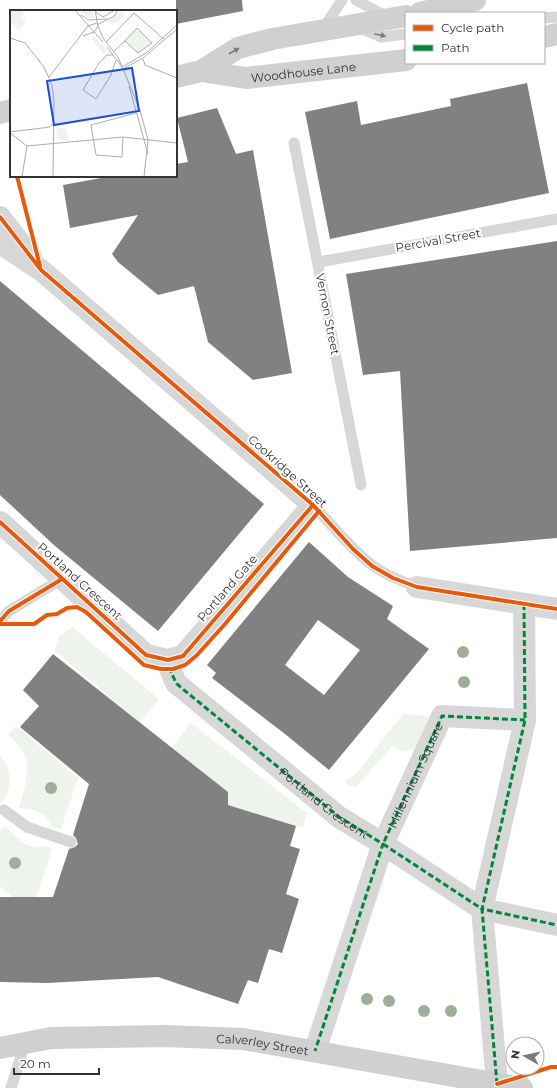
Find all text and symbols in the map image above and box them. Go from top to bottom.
inset map [10,10,177,177]
legend [405,12,545,64]
text: Cycle path [441,20,504,35]
one-way arrow [374,32,387,38]
text: Path [441,40,470,55]
one-way arrow [228,48,240,55]
street label: Woodhouse Lane [250,58,357,85]
street label: Percival Street [394,225,482,255]
street label: Vernon Street [313,272,343,356]
street label: Cookridge Street [245,432,331,511]
street label: Portland Crescent [35,539,125,623]
street label: Portland Gate [194,551,260,625]
street label: Millennium Square [384,720,446,830]
street label: Portland Crescent [276,764,372,841]
street label: Calverley Street [216,1030,310,1058]
north arrow [505,1036,545,1076]
text: N [508,1049,523,1060]
scale bar [14,1050,99,1076]
text: 20 m [20,1056,51,1071]

